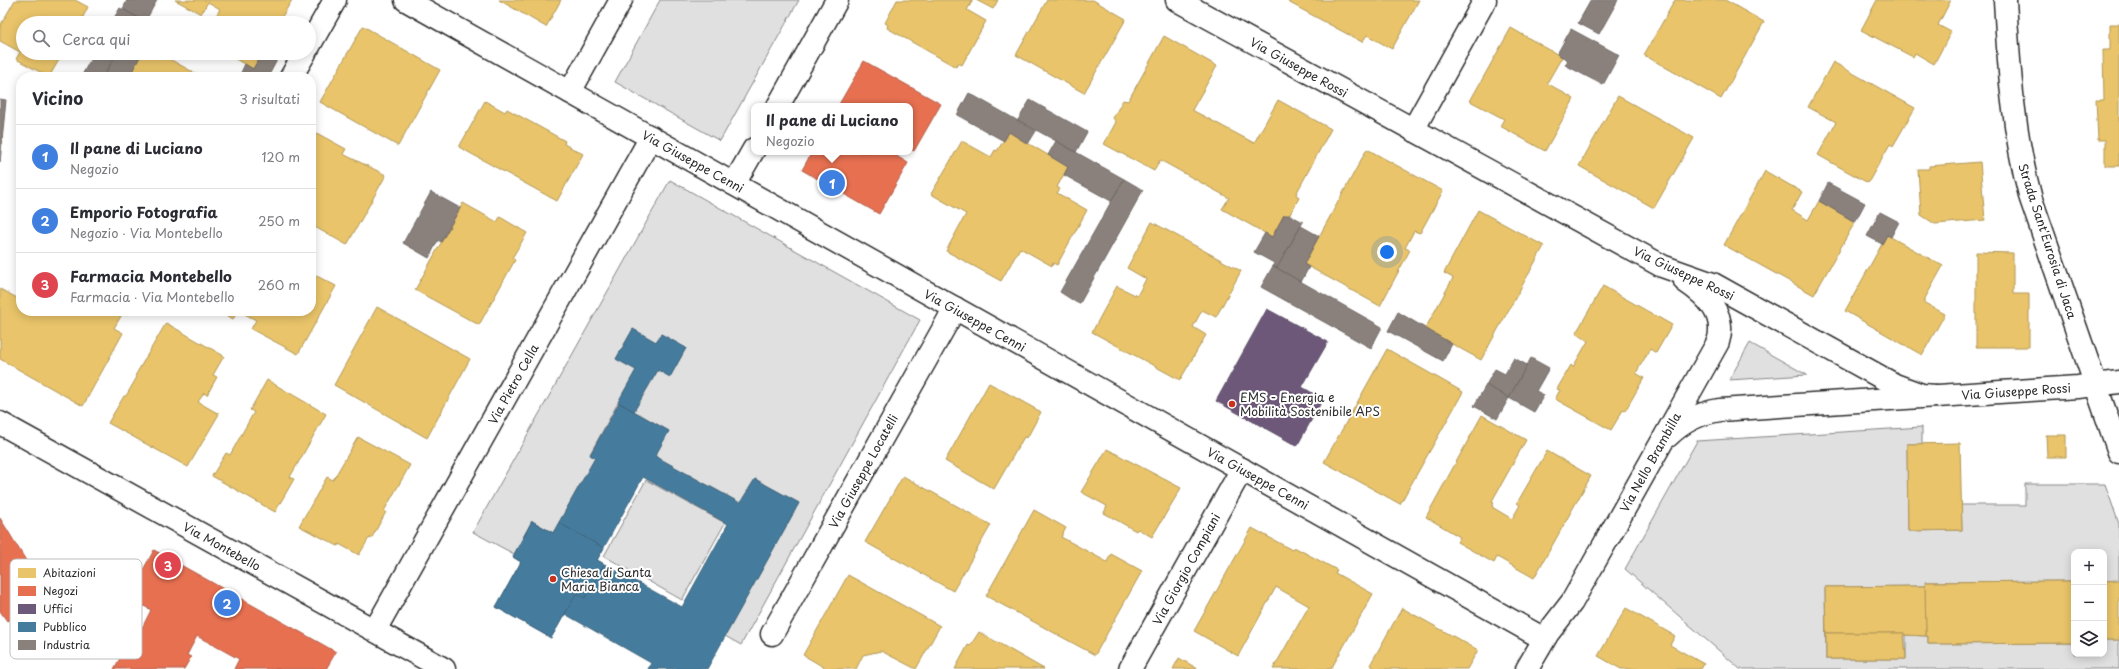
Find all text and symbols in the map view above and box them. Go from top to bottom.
search box [16,16,316,60]
icon: search [30,27,52,49]
text: Cerca qui [62,27,130,50]
street label: Via Giuseppe Rossi [1247,33,1351,101]
text: Vicino [32,85,83,111]
text: 3 risultati [239,89,300,108]
popup [751,103,913,155]
text: Il pane di Luciano [766,108,898,131]
street label: Via Giuseppe Cenni [639,125,747,197]
text: Negozio [766,131,815,150]
text: Il pane di Luciano [70,136,202,159]
text: 1 [42,147,48,166]
text: 120 m [261,147,300,166]
text: Negozio [70,159,119,178]
street label: Strada Sant'Eurosia di Jaca [2014,161,2082,321]
pin: 1 [819,168,845,198]
text: Emporio Fotografia [70,200,218,223]
text: 2 [40,211,50,230]
text: 250 m [258,211,300,230]
text: Negozio · Via Montebello [70,223,223,242]
your location [1377,242,1397,262]
street label: Via Giuseppe Rossi [1631,242,1737,304]
text: Farmacia Montebello [70,264,232,287]
text: 3 [41,275,49,294]
text: 260 m [258,275,300,294]
street label: Via Giuseppe Cenni [921,284,1029,356]
text: Farmacia · Via Montebello [70,287,234,306]
street label: Via Pietro Cella [483,340,543,427]
street label: Via Giuseppe Rossi [1961,378,2071,404]
place label: EMS - Energia e Mobilità Sostenibile APS [1240,388,1380,420]
marker: EMS - Energia e Mobilità Sostenibile APS [1227,399,1237,409]
street label: Via Nello Brambilla [1615,408,1685,515]
street label: Via Giuseppe Locatelli [824,411,902,531]
street label: Via Giuseppe Cenni [1204,442,1312,514]
street label: Via Giorgio Compiani [1148,510,1224,628]
street label: Via Montebello [180,517,264,575]
map controls [2071,549,2107,657]
button: + [2071,549,2107,585]
pin: 3 [155,550,181,580]
legend [10,559,142,659]
place label: Chiesa di Santa Maria Bianca [561,563,652,595]
text: Abitazioni [43,564,96,581]
marker: Chiesa di Santa Maria Bianca [548,574,558,584]
text: Negozi [43,582,78,599]
button: − [2071,585,2107,621]
pin: 2 [214,588,240,618]
text: Uffici [43,600,73,617]
text: Pubblico [43,618,87,635]
button: layers [2071,621,2107,657]
text: Industria [43,636,90,653]

